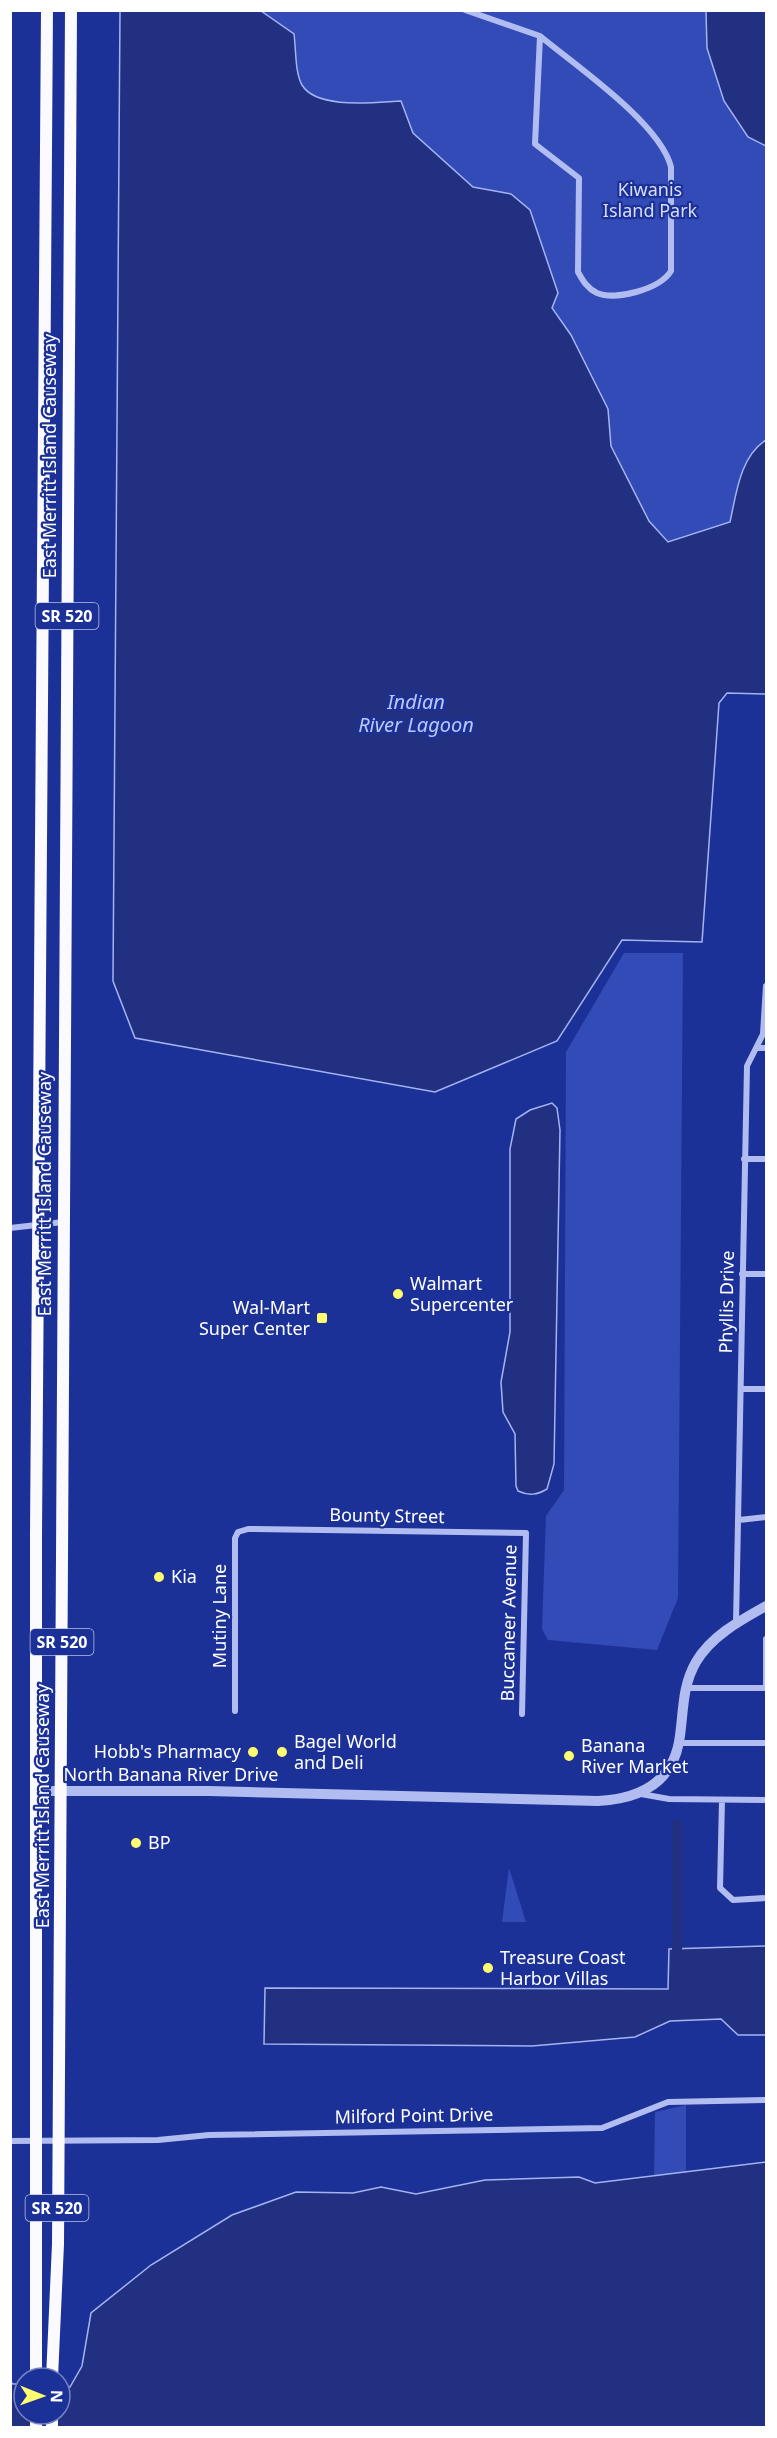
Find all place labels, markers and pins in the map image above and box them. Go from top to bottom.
place label: Walmart Supercenter [410,1271,514,1316]
marker: Walmart Supercenter [391,1287,405,1301]
place label: Wal-Mart Super Center [199,1295,311,1340]
marker: Wal-Mart Super Center [315,1311,329,1325]
place label: Kia [171,1564,197,1588]
marker: Kia [152,1570,166,1584]
place label: Bagel World and Deli [294,1729,397,1774]
place label: Banana River Market [581,1733,689,1778]
place label: Hobb's Pharmacy [94,1739,242,1763]
marker: Hobb's Pharmacy [246,1745,260,1759]
marker: Bagel World and Deli [275,1745,289,1759]
marker: Banana River Market [562,1749,576,1763]
place label: BP [148,1830,171,1854]
marker: BP [129,1836,143,1850]
place label: Treasure Coast Harbor Villas [500,1945,626,1990]
marker: Treasure Coast Harbor Villas [481,1961,495,1975]

